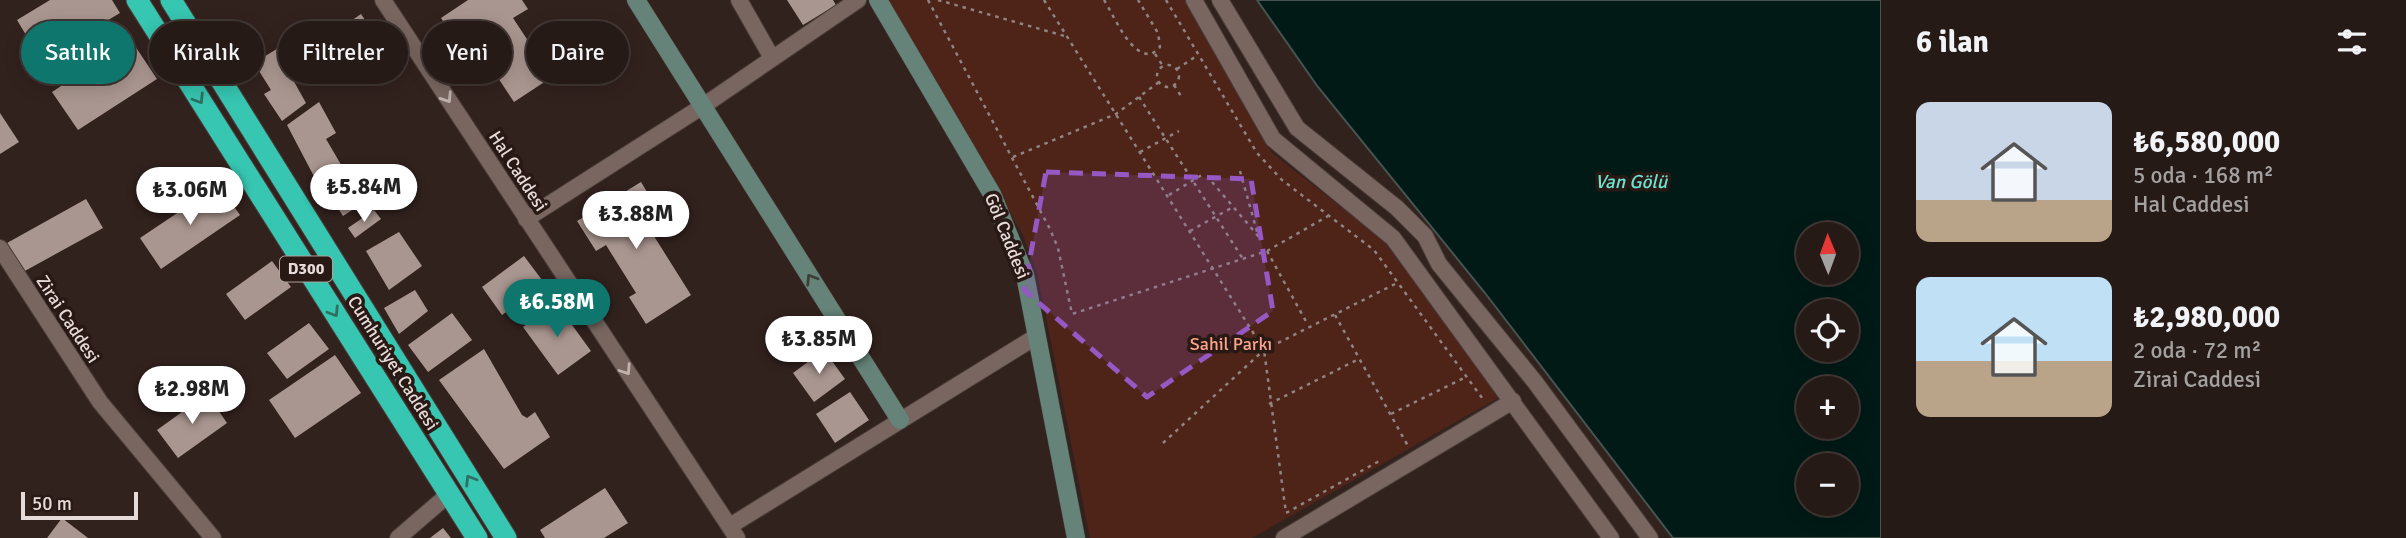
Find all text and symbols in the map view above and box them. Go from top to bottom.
chip: Satılık [21,21,135,84]
chip: Kiralık [149,21,264,84]
chip: Filtreler [278,21,408,84]
chip: Yeni [422,21,512,84]
chip: Daire [526,21,629,84]
icon: filters [2333,23,2371,61]
text: 6 ilan [1916,24,1989,61]
one-way arrow [439,91,452,104]
one-way arrow [190,92,203,105]
text: ₺6,580,000 [2133,124,2280,161]
street label: Hal Caddesi [484,127,552,215]
icon: home [1972,130,2056,214]
text: 5 oda · 168 m² [2133,161,2274,190]
pin: ₺5.84M [307,164,421,224]
pin: ₺3.06M [133,168,247,227]
water label: Van Gölü [1595,170,1669,194]
text: ₺5.84M [326,172,402,201]
text: ₺3.06M [152,175,228,204]
street label: Göl Caddesi [980,190,1034,282]
text: Hal Caddesi [2133,190,2250,219]
pin: ₺3.88M [579,191,693,251]
text: ₺3.88M [598,199,674,228]
north arrow [1796,222,1858,285]
map controls [1796,222,1859,516]
road number: D300 [280,256,332,282]
street label: Zirai Caddesi [31,271,105,367]
one-way arrow [807,274,820,287]
pin: ₺6.58M [500,280,614,339]
text: ₺6.58M [519,287,595,316]
street label: Cumhuriyet Caddesi [343,292,443,434]
button: locate [1796,299,1859,362]
text: ₺2,980,000 [2133,299,2280,336]
one-way arrow [325,305,338,318]
icon: home [1972,305,2056,389]
pin: ₺3.85M [762,316,876,376]
text: ₺3.85M [781,324,857,353]
park label: Sahil Parkı [1190,333,1272,355]
text: 2 oda · 72 m² [2133,336,2261,365]
one-way arrow [618,362,631,375]
text: Zirai Caddesi [2133,365,2261,394]
pin: ₺2.98M [135,366,249,426]
text: ₺2.98M [154,374,230,403]
button: + [1796,376,1859,439]
button: − [1796,453,1859,516]
one-way arrow [465,474,478,487]
scale bar [21,489,138,521]
text: 50 m [32,492,72,516]

